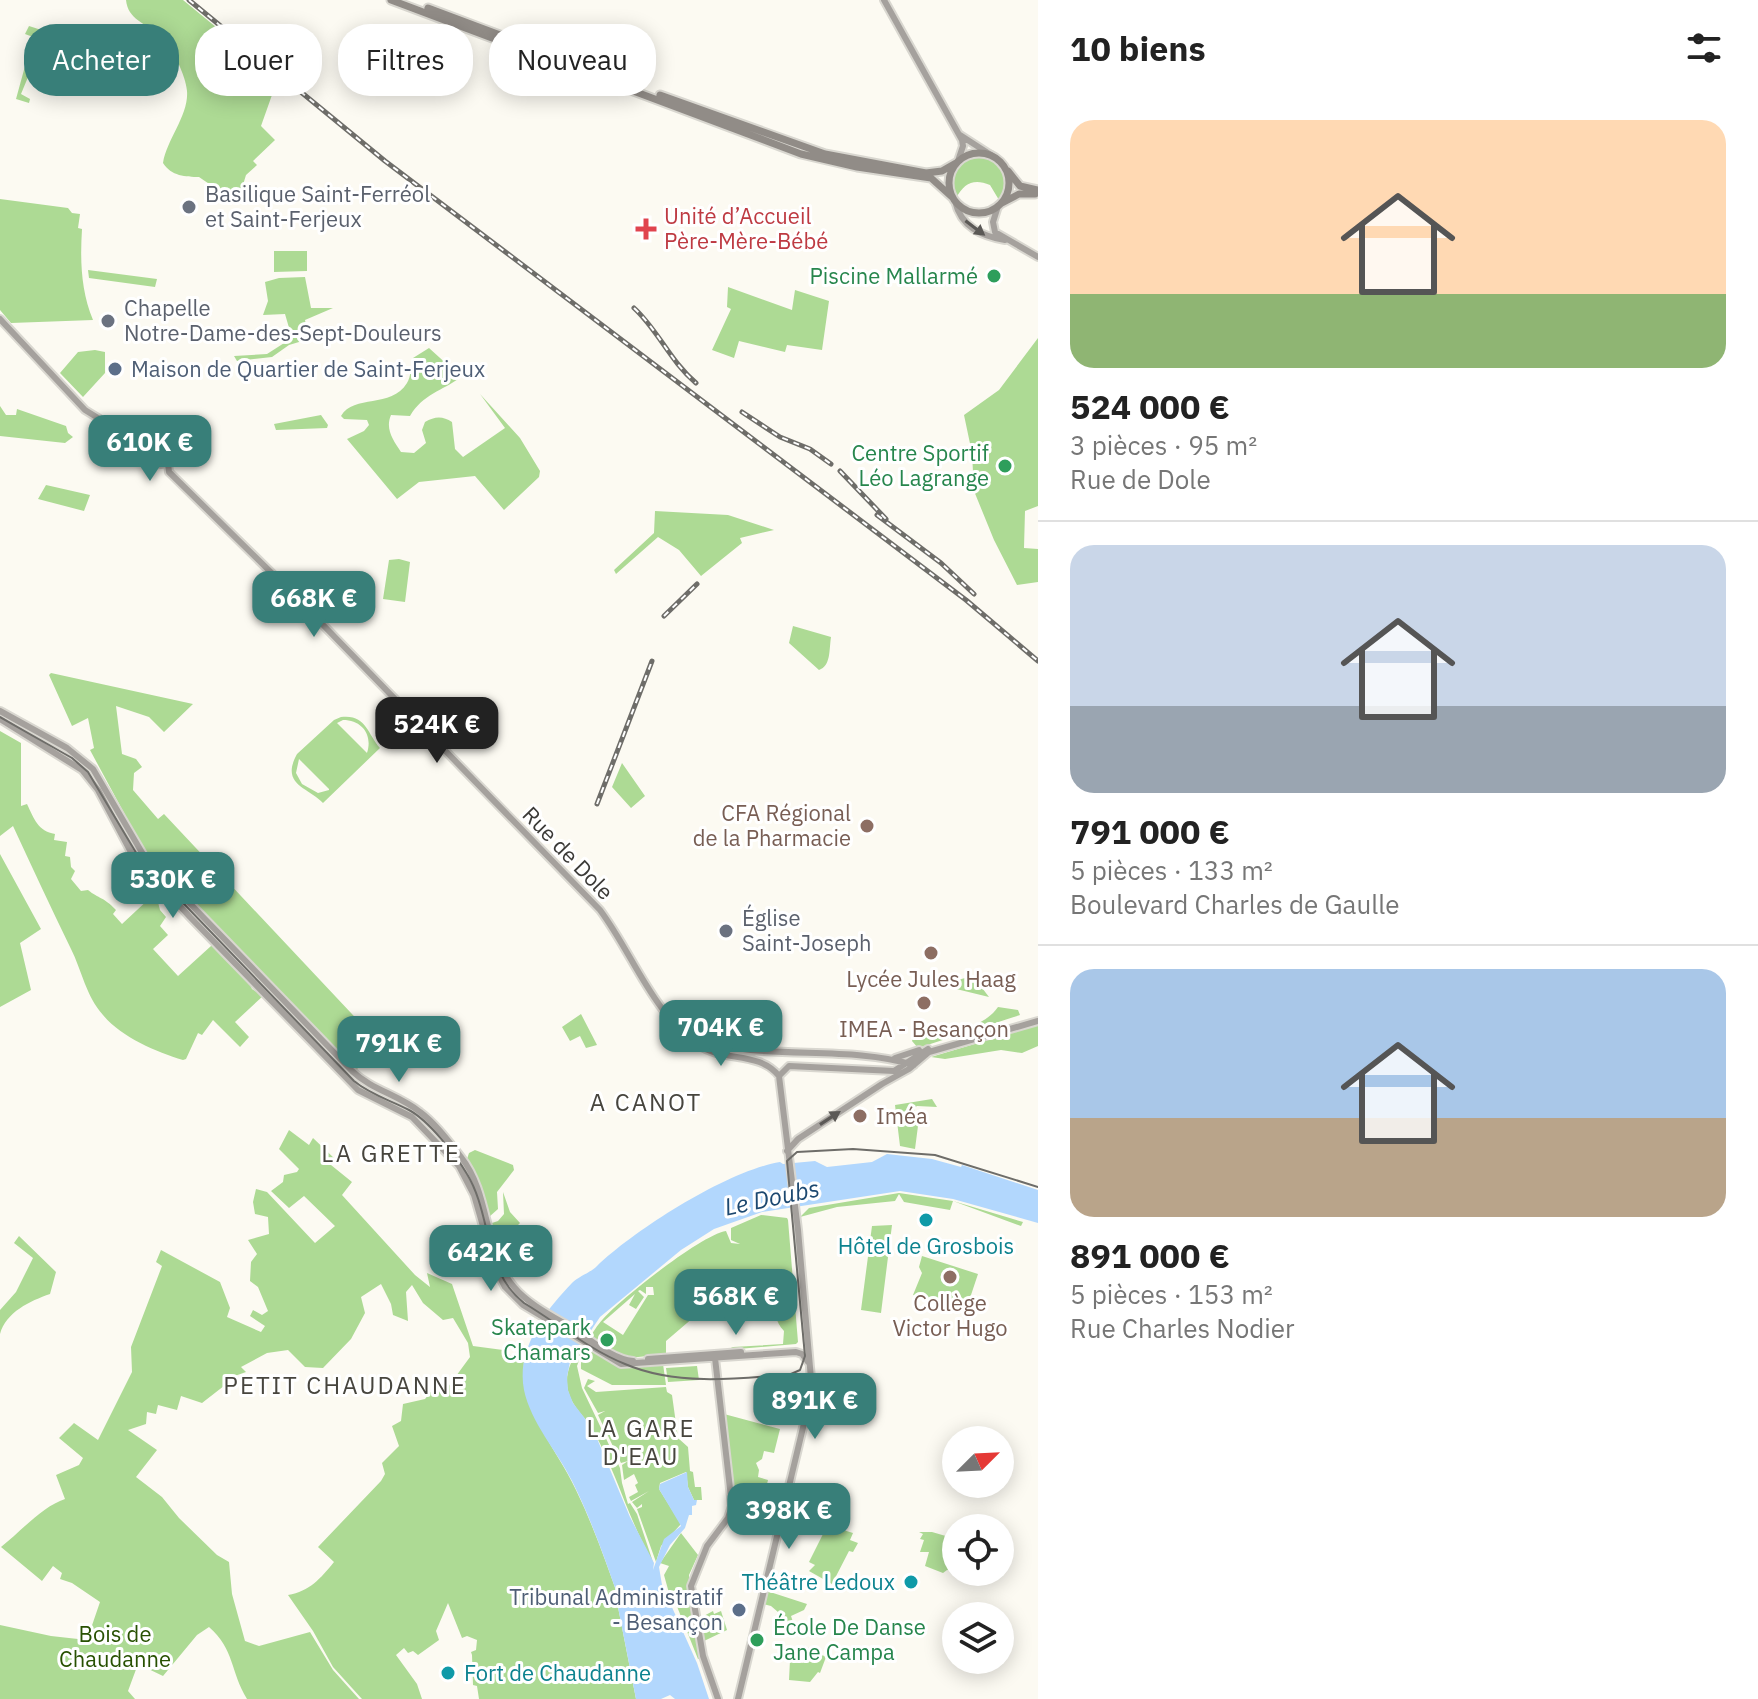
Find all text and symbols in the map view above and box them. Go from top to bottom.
chip: Acheter [24,24,179,96]
chip: Louer [195,24,322,96]
chip: Filtres [338,24,473,96]
chip: Nouveau [489,24,656,96]
text: 10 biens [1070,26,1206,70]
icon: filters [1682,26,1726,70]
icon: home [1326,172,1470,316]
place label: Basilique Saint-Ferréol et Saint-Ferjeux [205,179,430,233]
marker: Basilique Saint-Ferréol et Saint-Ferjeux [180,198,198,216]
place label: Unité d’Accueil Père-Mère-Bébé [664,201,828,255]
marker: Unité d’Accueil Père-Mère-Bébé [635,218,657,240]
one-way arrow [965,220,985,236]
place label: Piscine Mallarmé [810,261,978,290]
marker: Piscine Mallarmé [985,267,1003,285]
place label: Chapelle Notre-Dame-des-Sept-Douleurs [124,293,442,347]
marker: Chapelle Notre-Dame-des-Sept-Douleurs [99,312,117,330]
place label: Maison de Quartier de Saint-Ferjeux [131,354,485,383]
marker: Maison de Quartier de Saint-Ferjeux [106,360,124,378]
text: 524 000 € [1070,384,1230,428]
pin: 610K € [85,415,215,483]
text: 610K € [106,424,194,458]
text: 3 pièces · 95 m² [1070,428,1257,462]
place label: Centre Sportif Léo Lagrange [851,438,989,492]
marker: Centre Sportif Léo Lagrange [996,457,1014,475]
text: Rue de Dole [1070,462,1211,496]
pin: 668K € [249,571,379,639]
text: 668K € [270,580,358,614]
icon: home [1326,597,1470,741]
pin: 524K € [372,697,502,765]
text: 524K € [393,706,481,740]
place label: CFA Régional de la Pharmacie [693,798,851,852]
street label: Rue de Dole [517,800,620,906]
text: 791 000 € [1070,809,1230,853]
marker: CFA Régional de la Pharmacie [858,817,876,835]
pin: 530K € [108,852,238,920]
text: 5 pièces · 133 m² [1070,853,1273,887]
text: 530K € [129,861,217,895]
text: Boulevard Charles de Gaulle [1070,887,1399,921]
place label: Église Saint-Joseph [742,903,872,957]
marker: Église Saint-Joseph [717,922,735,940]
marker: Lycée Jules Haag [922,944,940,962]
place label: Lycée Jules Haag [846,964,1016,993]
marker: IMEA - Besançon [915,994,933,1012]
pin: 704K € [656,1000,786,1068]
text: 704K € [677,1009,765,1043]
place label: IMEA - Besançon [839,1014,1009,1043]
pin: 791K € [334,1016,464,1084]
icon: home [1326,1021,1470,1165]
text: 791K € [355,1025,443,1059]
district label: A CANOT [590,1086,702,1118]
place label: Iméa [876,1101,928,1130]
marker: Iméa [851,1107,869,1125]
one-way arrow [819,1111,841,1126]
district label: LA GRETTE [321,1137,461,1169]
water label: Le Doubs [721,1171,822,1223]
marker: Hôtel de Grosbois [917,1211,935,1229]
pin: 642K € [426,1225,556,1293]
place label: Hôtel de Grosbois [838,1231,1014,1260]
text: 891 000 € [1070,1233,1230,1277]
text: 642K € [447,1234,535,1268]
marker: Collège Victor Hugo [941,1268,959,1286]
pin: 568K € [671,1269,801,1337]
text: 5 pièces · 153 m² [1070,1277,1273,1311]
text: 568K € [692,1278,780,1312]
place label: Collège Victor Hugo [892,1288,1008,1342]
text: Rue Charles Nodier [1070,1311,1295,1345]
place label: Skatepark Chamars [491,1312,591,1366]
marker: Skatepark Chamars [598,1331,616,1349]
district label: PETIT CHAUDANNE [223,1369,467,1401]
pin: 891K € [750,1373,880,1441]
text: 891K € [771,1382,859,1416]
district label: LA GARE D'EAU [587,1412,695,1472]
north arrow [942,1426,1014,1498]
map controls [942,1426,1014,1674]
pin: 398K € [724,1483,854,1551]
text: 398K € [745,1492,833,1526]
button: locate [942,1514,1014,1586]
place label: Théâtre Ledoux [742,1567,895,1596]
marker: Théâtre Ledoux [902,1573,920,1591]
place label: Tribunal Administratif - Besançon [509,1582,723,1636]
marker: Tribunal Administratif - Besançon [730,1601,748,1619]
button: layers [942,1602,1014,1674]
place label: École De Danse Jane Campa [773,1612,926,1666]
park label: Bois de Chaudanne [59,1619,171,1673]
marker: École De Danse Jane Campa [748,1631,766,1649]
place label: Fort de Chaudanne [464,1658,651,1687]
marker: Fort de Chaudanne [439,1664,457,1682]

